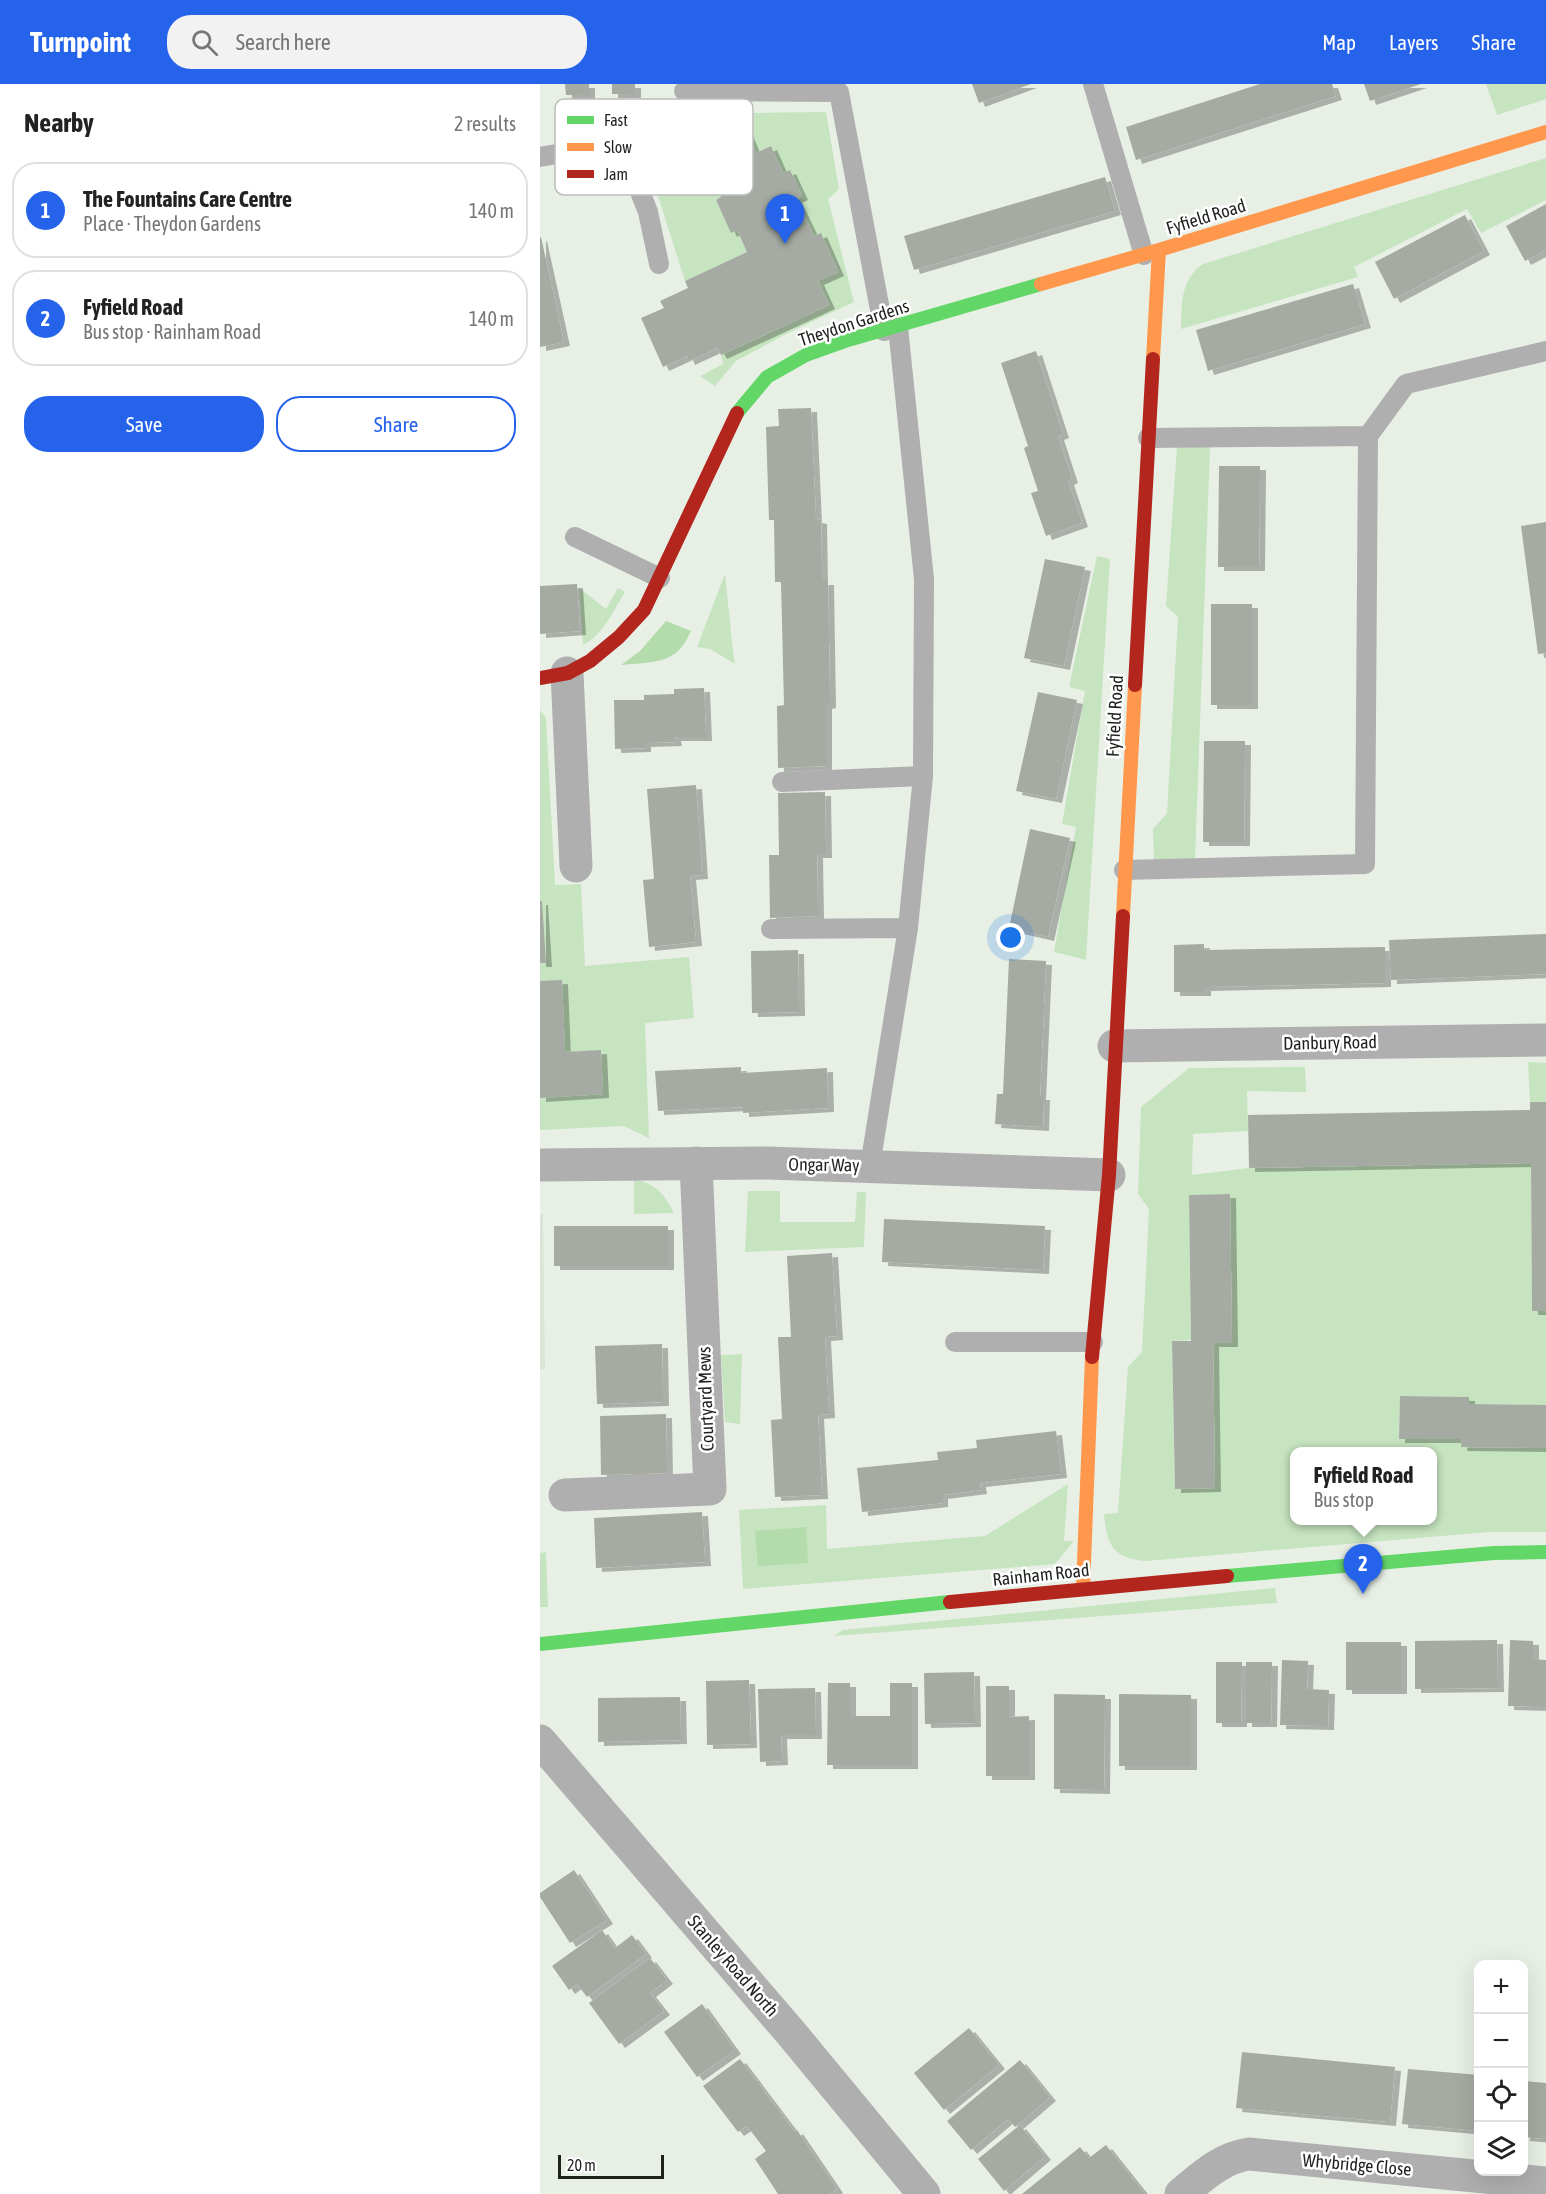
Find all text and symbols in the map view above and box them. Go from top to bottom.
search box [167,15,587,69]
text: Turnpoint [30,26,131,58]
icon: search [188,26,221,59]
text: Search here [236,29,331,55]
text: Map [1322,30,1356,54]
text: Layers [1389,30,1439,54]
text: Share [1472,30,1516,54]
legend [555,99,753,195]
text: Nearby [24,108,94,138]
text: Fast [604,111,628,129]
text: 2 results [454,112,516,135]
text: Slow [604,138,632,156]
text: Jam [604,165,628,183]
text: The Fountains Care Centre [83,186,292,212]
pin: 1 [766,194,804,244]
street label: Fyfield Road [1164,195,1248,239]
text: 1 [41,199,50,222]
text: 140 m [469,199,514,222]
text: Place · Theydon Gardens [83,212,261,235]
text: Fyfield Road [83,294,183,320]
street label: Theydon Gardens [796,295,912,350]
text: 2 [41,307,50,330]
text: 140 m [469,307,514,330]
text: Bus stop · Rainham Road [83,320,261,343]
button: Save [24,396,264,452]
button: Share [276,396,516,452]
street label: Fyfield Road [1102,675,1127,757]
your location [996,923,1025,952]
street label: Danbury Road [1283,1031,1377,1054]
street label: Ongar Way [788,1153,860,1176]
street label: Courtyard Mews [693,1346,718,1452]
popup [1290,1447,1437,1525]
text: Fyfield Road [1313,1462,1414,1488]
text: Bus stop [1313,1488,1374,1511]
pin: 2 [1344,1544,1382,1594]
street label: Rainham Road [992,1559,1090,1590]
street label: Stanley Road North [684,1911,783,2021]
map controls [1474,1960,1528,2176]
button: + [1474,1960,1528,2014]
button: − [1474,2014,1528,2068]
button: locate [1474,2068,1528,2122]
button: layers [1474,2122,1528,2176]
street label: Whybridge Close [1302,2149,1412,2180]
scale bar [558,2152,664,2180]
text: 20 m [567,2156,596,2174]

